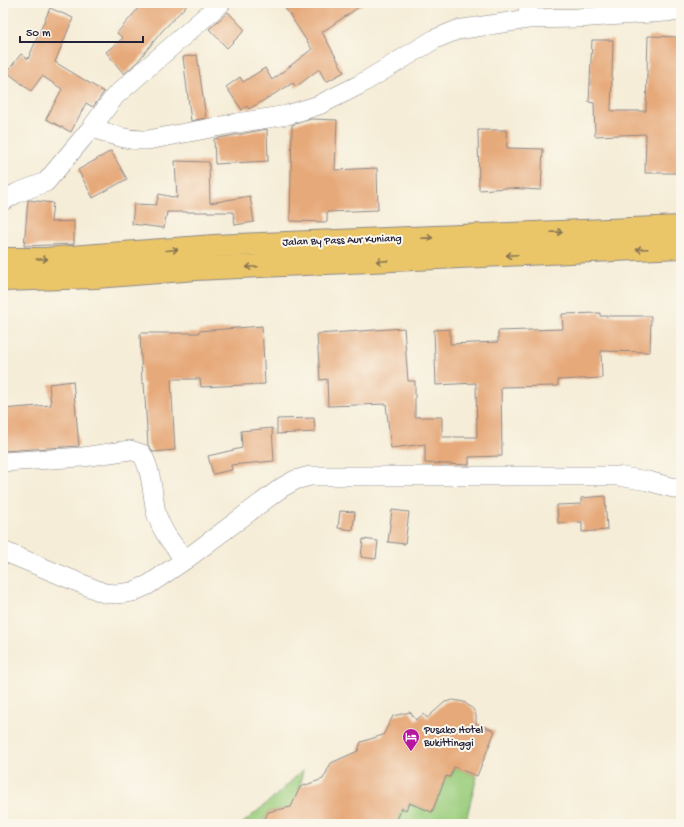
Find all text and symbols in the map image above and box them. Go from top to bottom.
scale bar [20,18,143,44]
text: 50 m [26,27,51,41]
one-way arrow [550,229,563,236]
street label: Jalan By Pass Aur Kuniang [282,233,402,249]
one-way arrow [420,234,433,241]
one-way arrow [636,245,649,253]
one-way arrow [165,246,178,253]
one-way arrow [506,251,519,259]
one-way arrow [35,255,48,263]
one-way arrow [376,257,389,264]
one-way arrow [246,263,259,270]
place label: Pusako Hotel Bukittinggi [423,725,484,750]
hotel icon: Pusako Hotel Bukittinggi [401,727,421,752]

